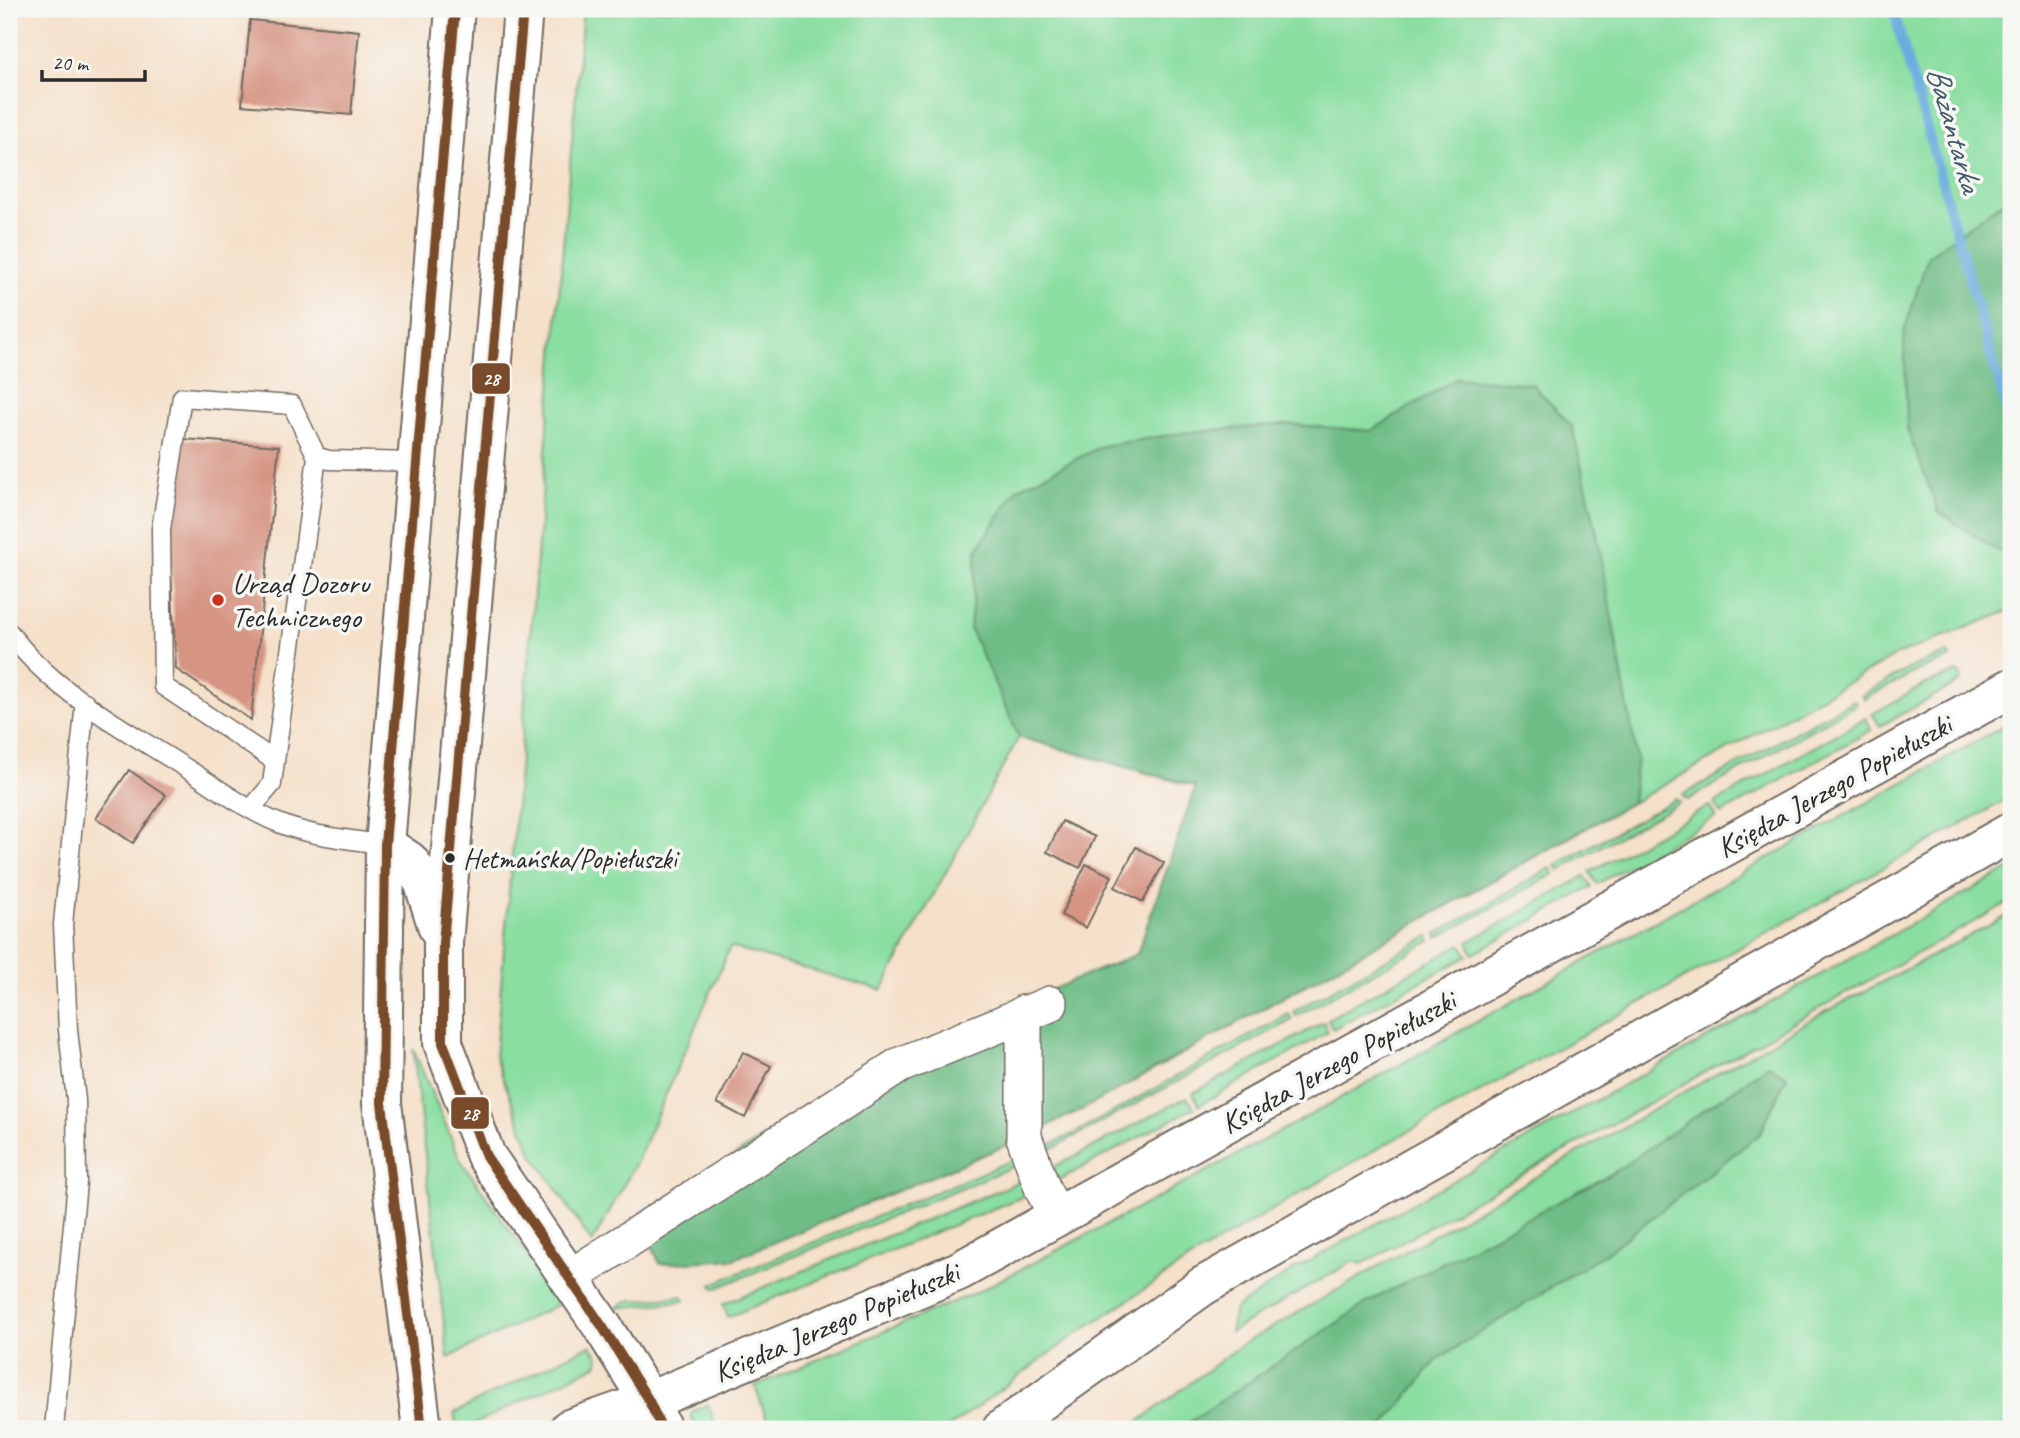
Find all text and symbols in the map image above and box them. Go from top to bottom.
scale bar [42,38,145,82]
text: 20 m [52,50,90,76]
water label: Bażantarka [1917,62,1993,200]
line badge: 28 [471,362,511,395]
text: 28 [482,367,502,391]
place label: Urząd Dozoru Technicznego [232,564,371,636]
marker: Urząd Dozoru Technicznego [210,592,226,608]
street label: Księdza Jerzego Popiełuszki [1710,704,1961,866]
place label: Hetmańska/Popiełuszki [463,841,681,876]
marker: Hetmańska/Popiełuszki [443,851,457,865]
street label: Księdza Jerzego Popiełuszki [1214,980,1465,1142]
line badge: 28 [450,1096,490,1130]
text: 28 [461,1102,481,1126]
street label: Księdza Jerzego Popiełuszki [708,1252,967,1391]

